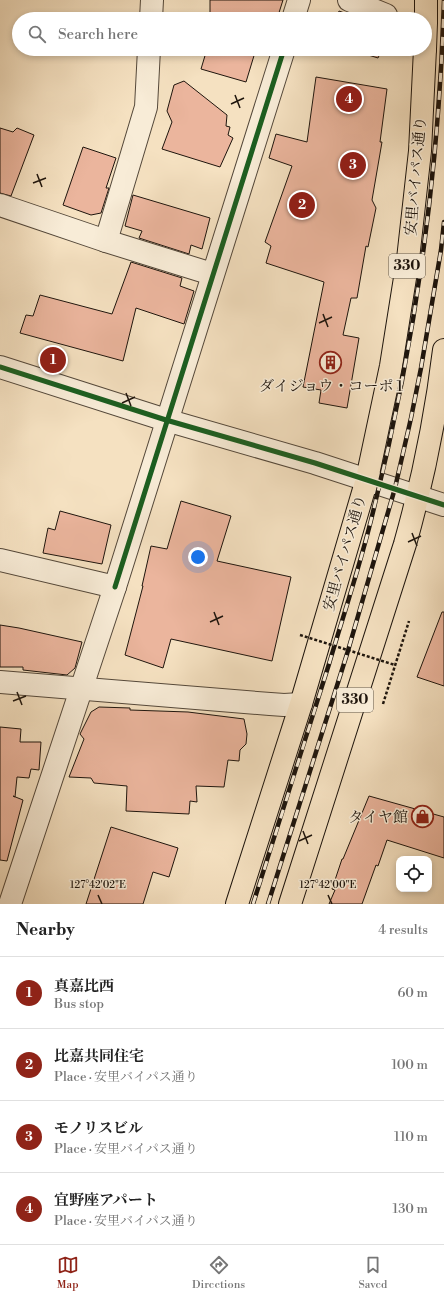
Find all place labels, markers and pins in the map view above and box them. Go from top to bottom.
pin: 4 [336,84,362,114]
pin: 3 [340,150,366,180]
pin: 2 [289,190,315,220]
pin: 1 [40,345,66,375]
building icon: ダイジョウ・コーポ 1 [318,350,344,376]
place label: ダイジョウ・コーポ 1 [259,377,404,396]
shop icon: タイヤ館 [410,804,436,830]
place label: タイヤ館 [348,808,408,827]

